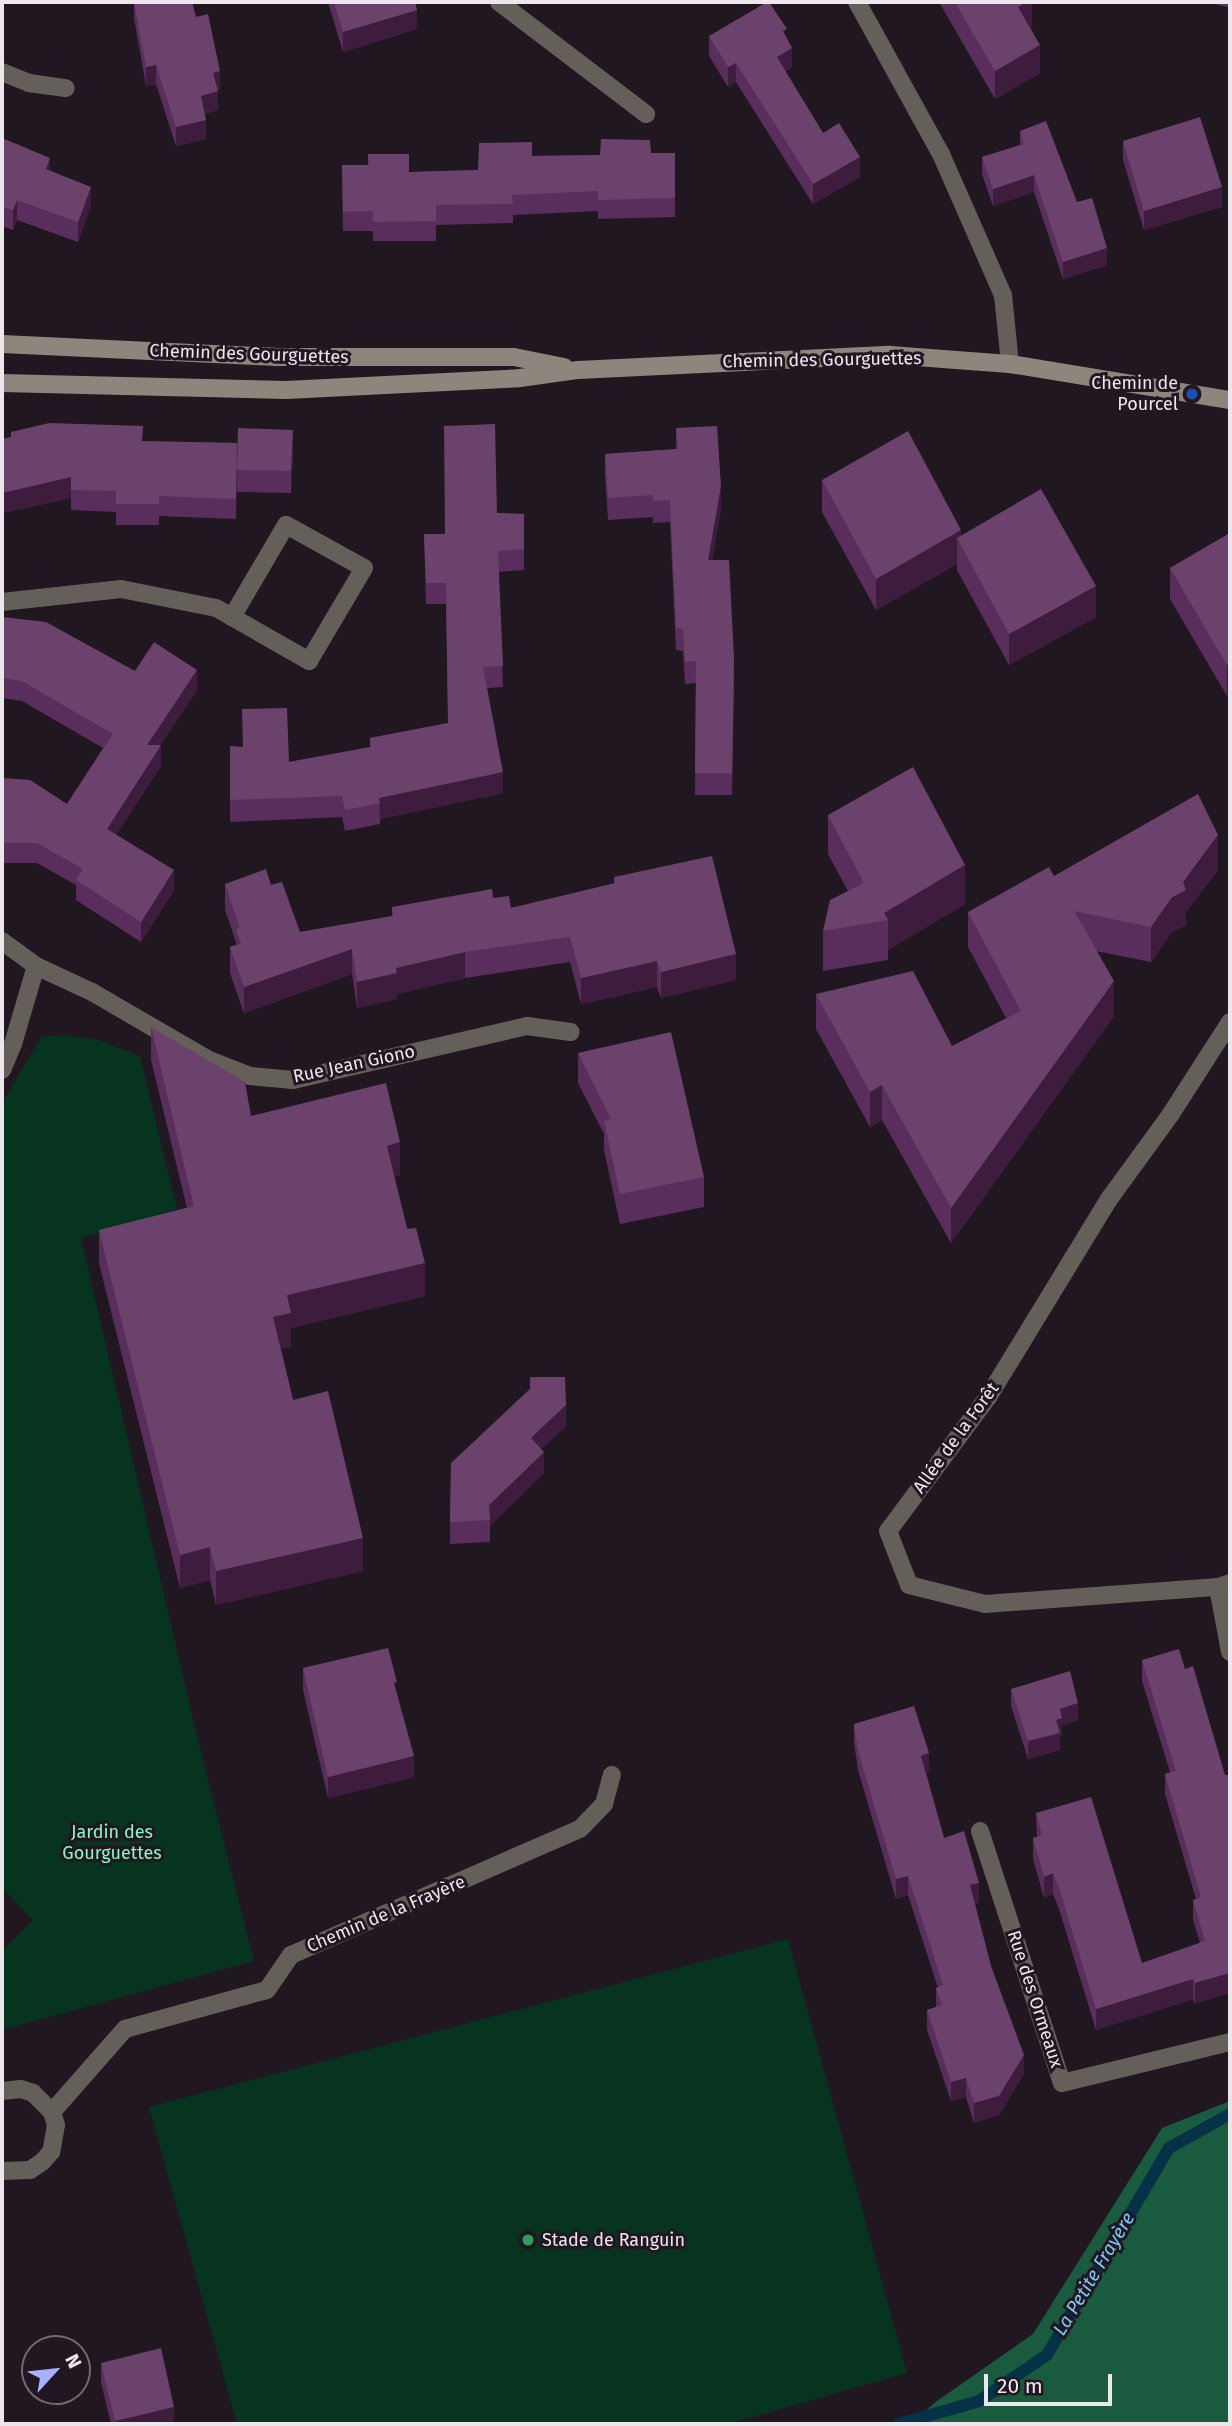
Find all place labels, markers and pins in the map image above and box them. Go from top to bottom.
place label: Chemin de Pourcel [1091,373,1178,416]
marker: Chemin de Pourcel [1184,386,1200,402]
place label: Stade de Ranguin [542,2229,685,2251]
marker: Stade de Ranguin [520,2232,536,2248]

